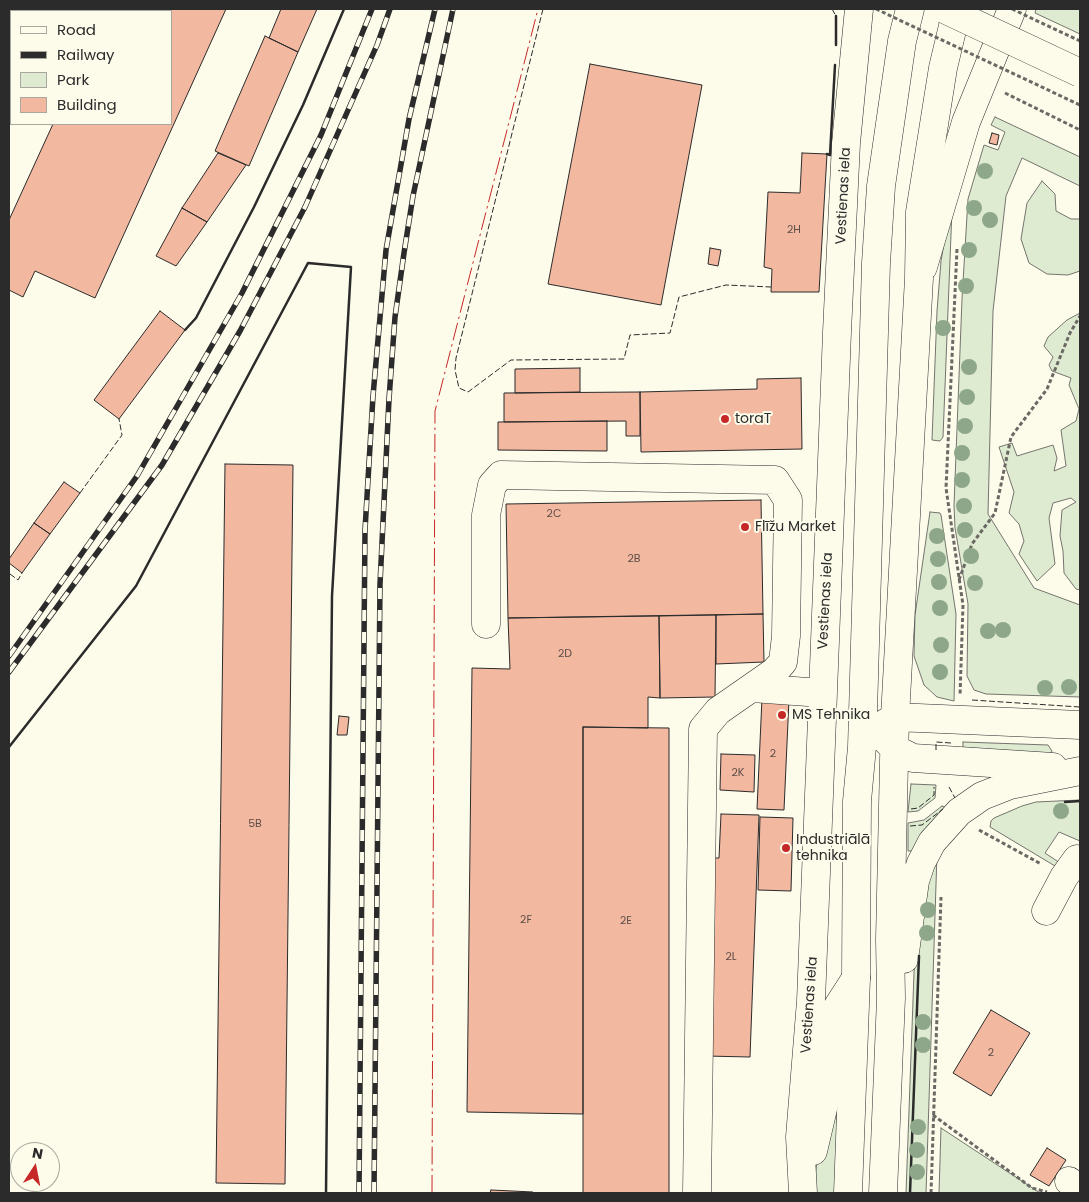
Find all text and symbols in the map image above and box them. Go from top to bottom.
legend [10,10,172,125]
text: Road [57,19,96,40]
text: Railway [57,44,115,65]
text: Park [57,69,89,90]
text: Building [57,94,117,115]
street label: Vestienas iela [833,147,855,245]
house number: 2H [787,223,801,237]
place label: toraT [735,411,771,427]
marker: toraT [719,413,731,425]
house number: 2C [547,507,561,521]
place label: Flīžu Market [755,519,836,535]
marker: Flīžu Market [739,521,751,533]
house number: 2B [627,552,641,566]
street label: Vestienas iela [815,552,837,650]
house number: 2D [558,647,572,661]
place label: MS Tehnika [792,707,870,723]
marker: MS Tehnika [776,709,788,721]
house number: 2 [770,747,776,761]
house number: 2K [732,766,744,780]
house number: 5B [248,817,262,831]
place label: Industriālā tehnika [796,832,870,864]
marker: Industriālā tehnika [780,842,792,854]
house number: 2F [520,913,532,927]
house number: 2E [620,914,632,928]
house number: 2L [725,950,737,964]
street label: Vestienas iela [798,956,822,1054]
house number: 2 [988,1046,994,1060]
north arrow [10,1142,60,1192]
text: N [31,1142,45,1164]

